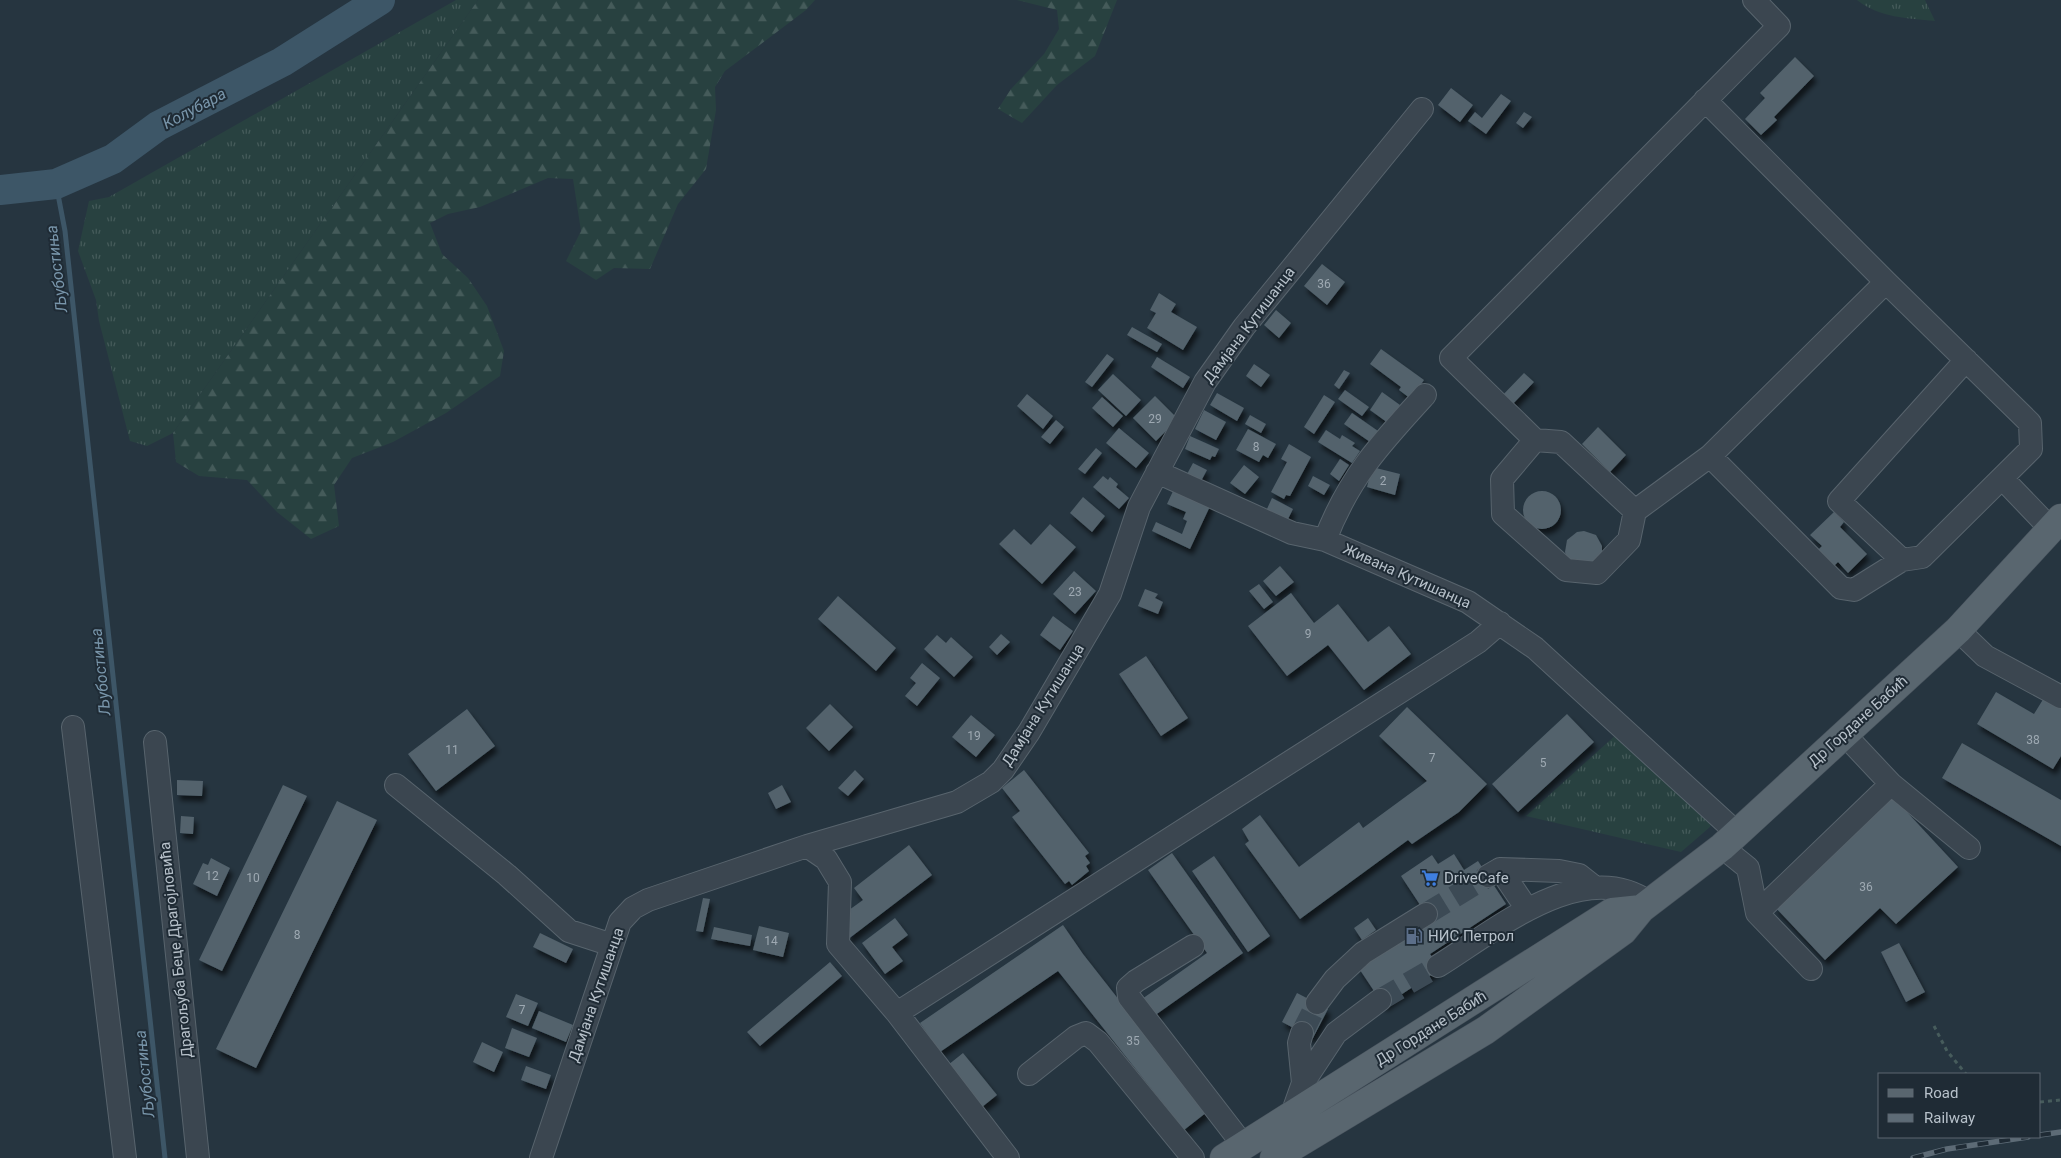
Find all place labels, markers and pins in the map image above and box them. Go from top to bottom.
supermarket icon: DriveCafe [1420,868,1440,888]
place label: DriveCafe [1444,869,1509,887]
fuel station icon: НИС Петрол [1404,926,1424,946]
place label: НИС Петрол [1428,927,1514,945]

